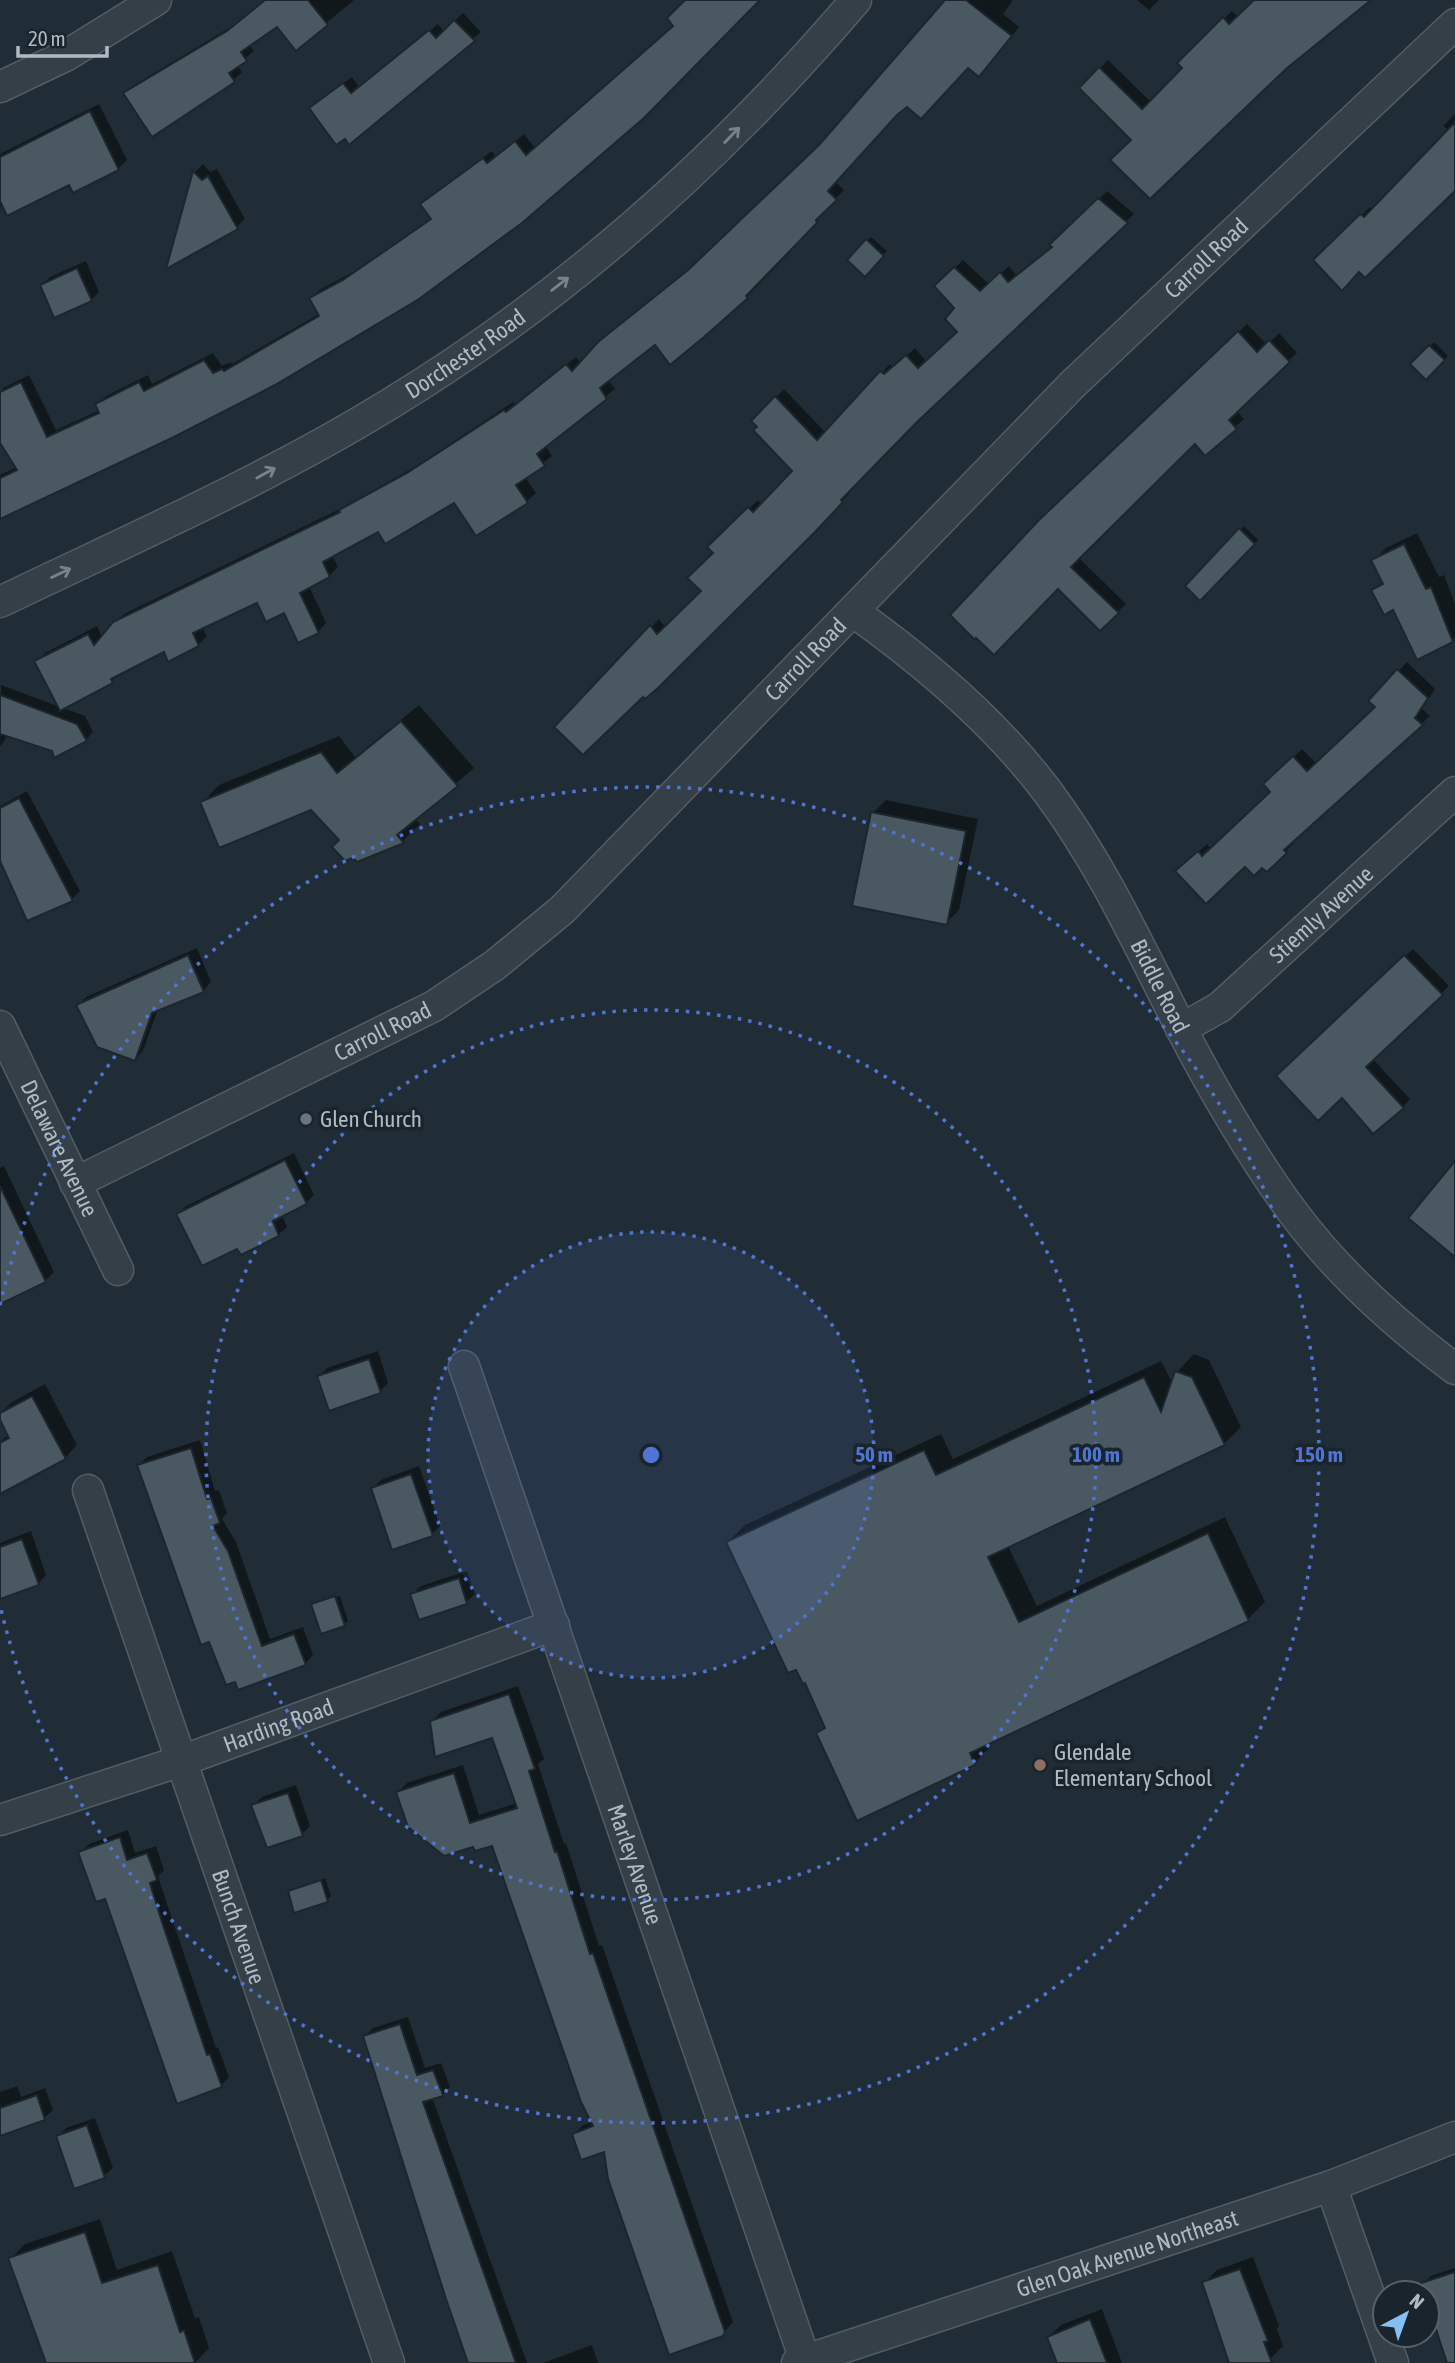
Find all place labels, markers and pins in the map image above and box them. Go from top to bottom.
place label: Glen Church [320,1106,422,1132]
marker: Glen Church [298,1111,314,1127]
centre of rings [639,1443,663,1467]
place label: Glendale Elementary School [1054,1739,1212,1791]
marker: Glendale Elementary School [1032,1757,1048,1773]

